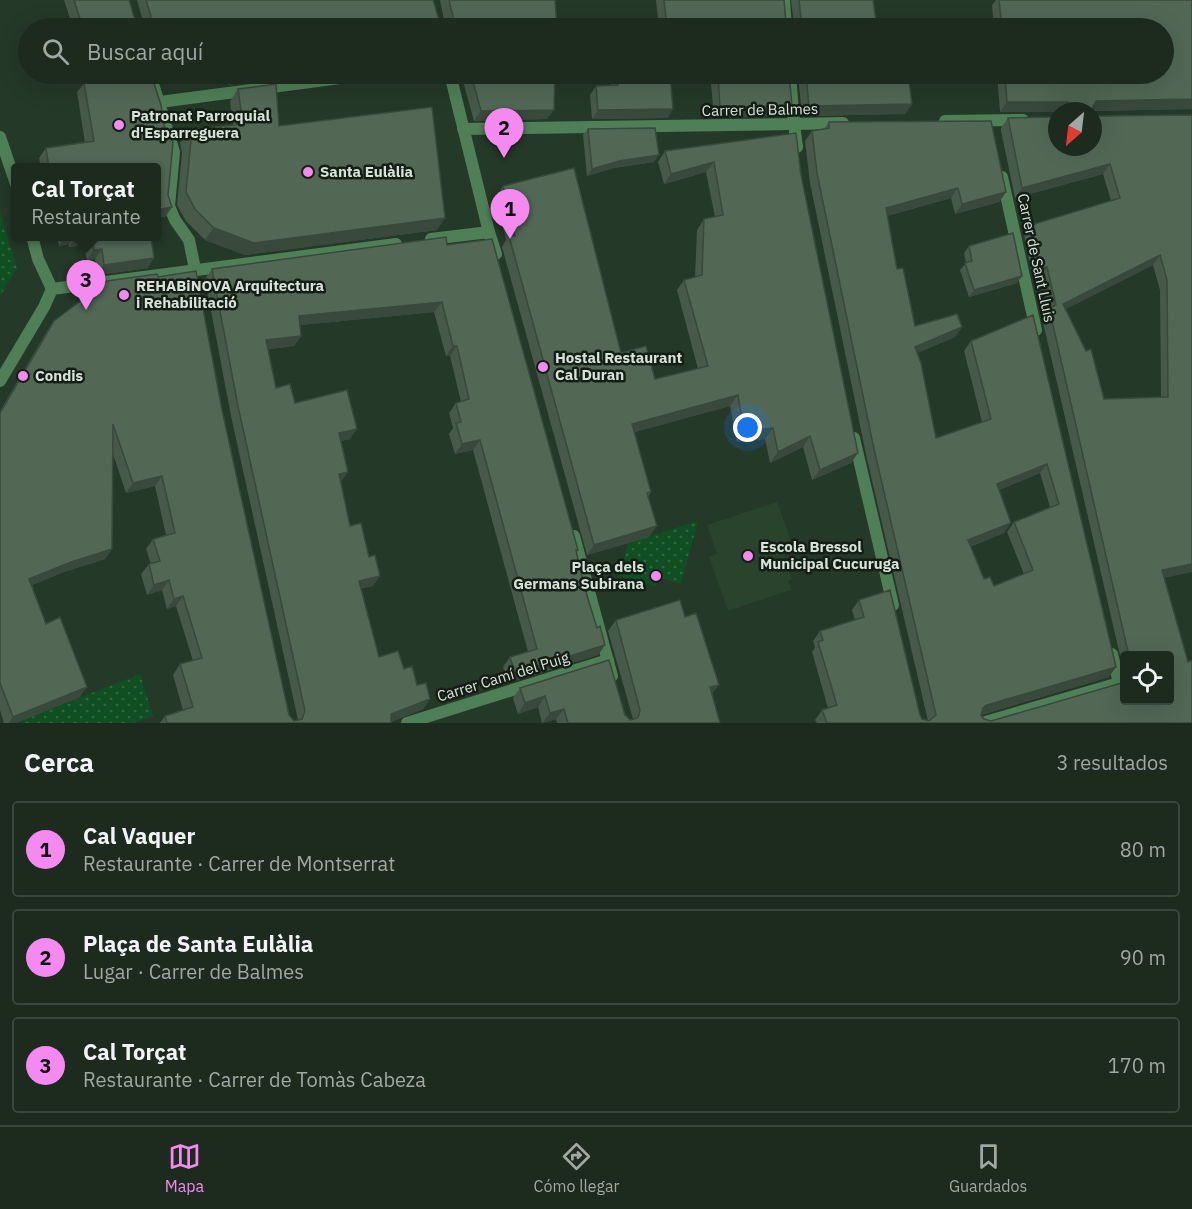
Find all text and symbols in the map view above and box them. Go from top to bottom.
search box [18,18,1174,84]
icon: search [39,35,72,68]
text: Buscar aquí [87,37,203,66]
street label: Carrer de Balmes [702,99,818,120]
north arrow [1048,102,1102,156]
place label: Patronat Parroquial d'Esparreguera [131,106,270,142]
pin: 2 [484,108,524,158]
marker: Patronat Parroquial d'Esparreguera [112,118,126,132]
place label: Santa Eulàlia [320,162,414,181]
popup [11,163,161,241]
marker: Santa Eulàlia [301,165,315,179]
text: Cal Torçat [31,174,135,203]
pin: 1 [490,190,530,239]
street label: Carrer de Sant Lluis [1014,192,1059,324]
text: Restaurante [31,203,141,230]
pin: 3 [66,260,106,310]
place label: REHABiNOVA Arquitectura i Rehabilitació [136,276,325,312]
marker: REHABiNOVA Arquitectura i Rehabilitació [117,288,131,302]
place label: Hostal Restaurant Cal Duran [555,348,682,384]
marker: Hostal Restaurant Cal Duran [536,360,550,374]
place label: Condis [35,366,84,385]
marker: Condis [16,369,30,383]
your location [733,413,762,442]
place label: Escola Bressol Municipal Cucuruga [760,537,900,573]
marker: Escola Bressol Municipal Cucuruga [741,549,755,563]
place label: Plaça dels Germans Subirana [513,557,644,593]
marker: Plaça dels Germans Subirana [649,569,663,583]
street label: Carrer Camí del Puig [435,647,571,706]
map controls [1120,651,1174,705]
button: locate [1120,651,1174,705]
text: Cerca [24,745,94,779]
text: 3 resultados [1056,749,1168,776]
text: Cal Vaquer [83,821,195,850]
text: 1 [40,836,52,863]
text: 80 m [1120,836,1166,863]
text: Restaurante · Carrer de Montserrat [83,850,395,877]
text: Plaça de Santa Eulàlia [83,929,313,958]
text: 2 [40,944,52,971]
text: 90 m [1120,944,1166,971]
text: Lugar · Carrer de Balmes [83,958,304,985]
text: Cal Torçat [83,1037,187,1066]
text: 3 [40,1052,52,1079]
text: 170 m [1108,1052,1166,1079]
text: Restaurante · Carrer de Tomàs Cabeza [83,1066,426,1093]
tab: Mapa [165,1140,204,1196]
tab: Cómo llegar [534,1140,619,1196]
tab: Guardados [949,1140,1027,1196]

